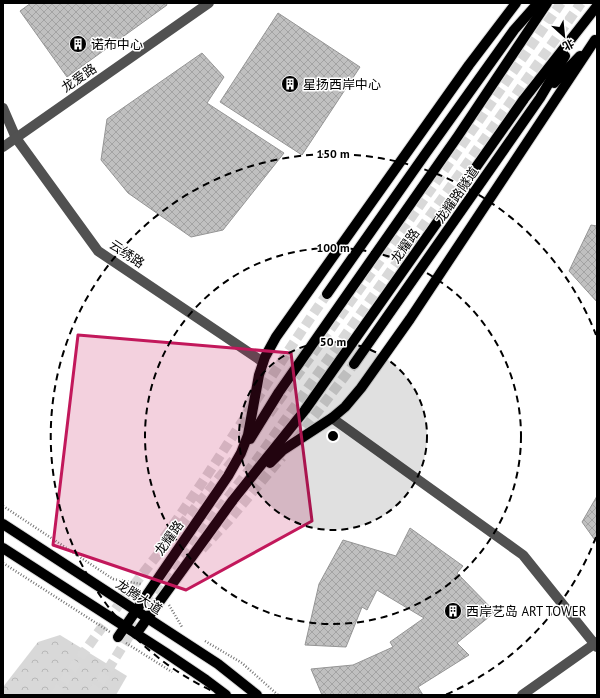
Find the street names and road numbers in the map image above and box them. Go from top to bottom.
street label: 龙爱路 [58,60,100,96]
street label: 龙耀路隧道 [431,163,483,227]
street label: 龙耀路 [387,225,423,267]
street label: 云绣路 [106,236,148,272]
street label: 龙耀路 [151,517,187,559]
street label: 龙腾大道 [113,576,165,618]

